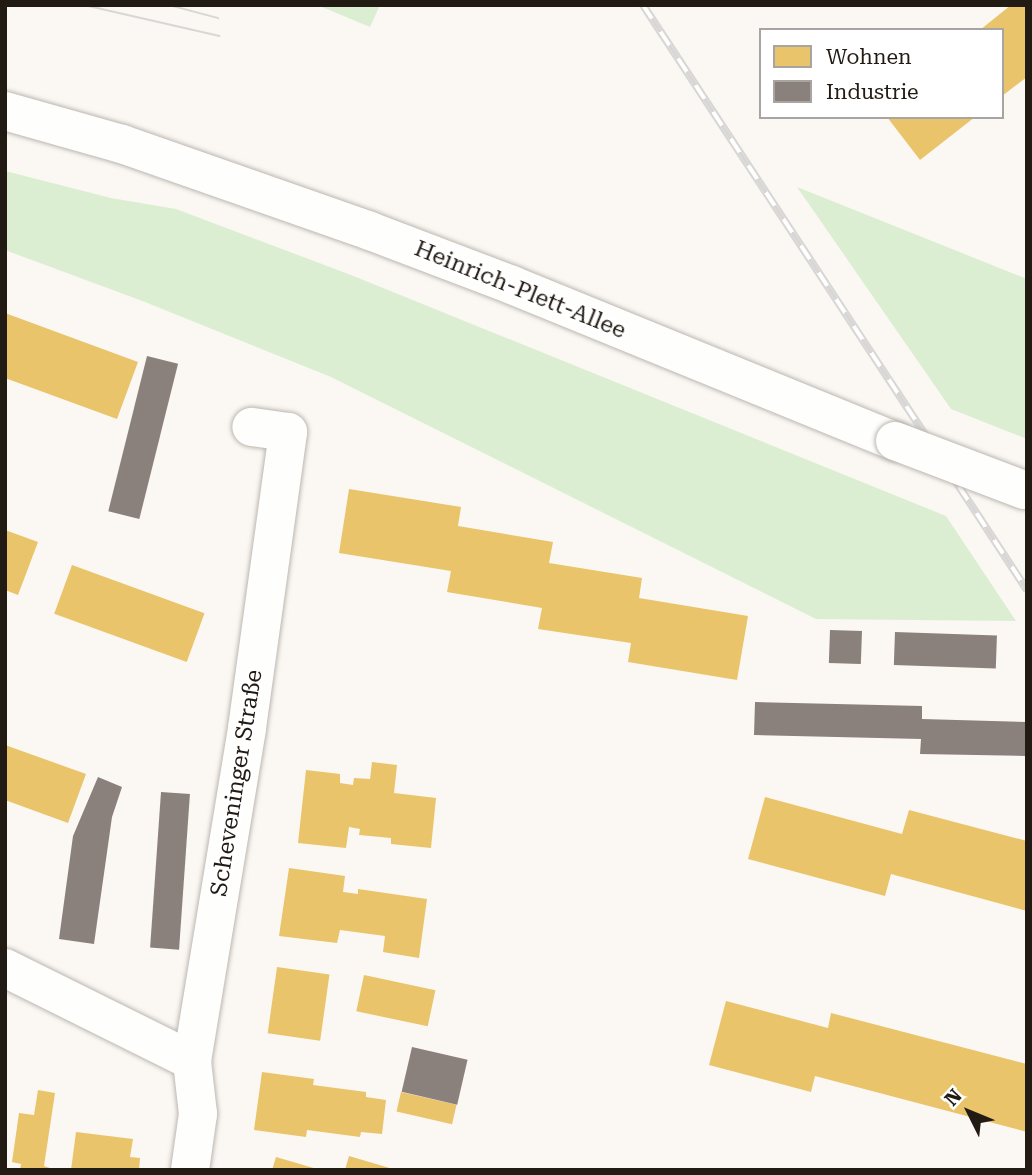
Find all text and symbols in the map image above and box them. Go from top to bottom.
legend [759,28,1004,119]
text: Wohnen [826,45,912,69]
text: Industrie [826,80,919,104]
street label: Heinrich-Plett-Allee [410,235,630,345]
street label: Scheveninger Straße [205,668,269,898]
north arrow [934,1077,1004,1147]
text: N [940,1084,967,1111]

